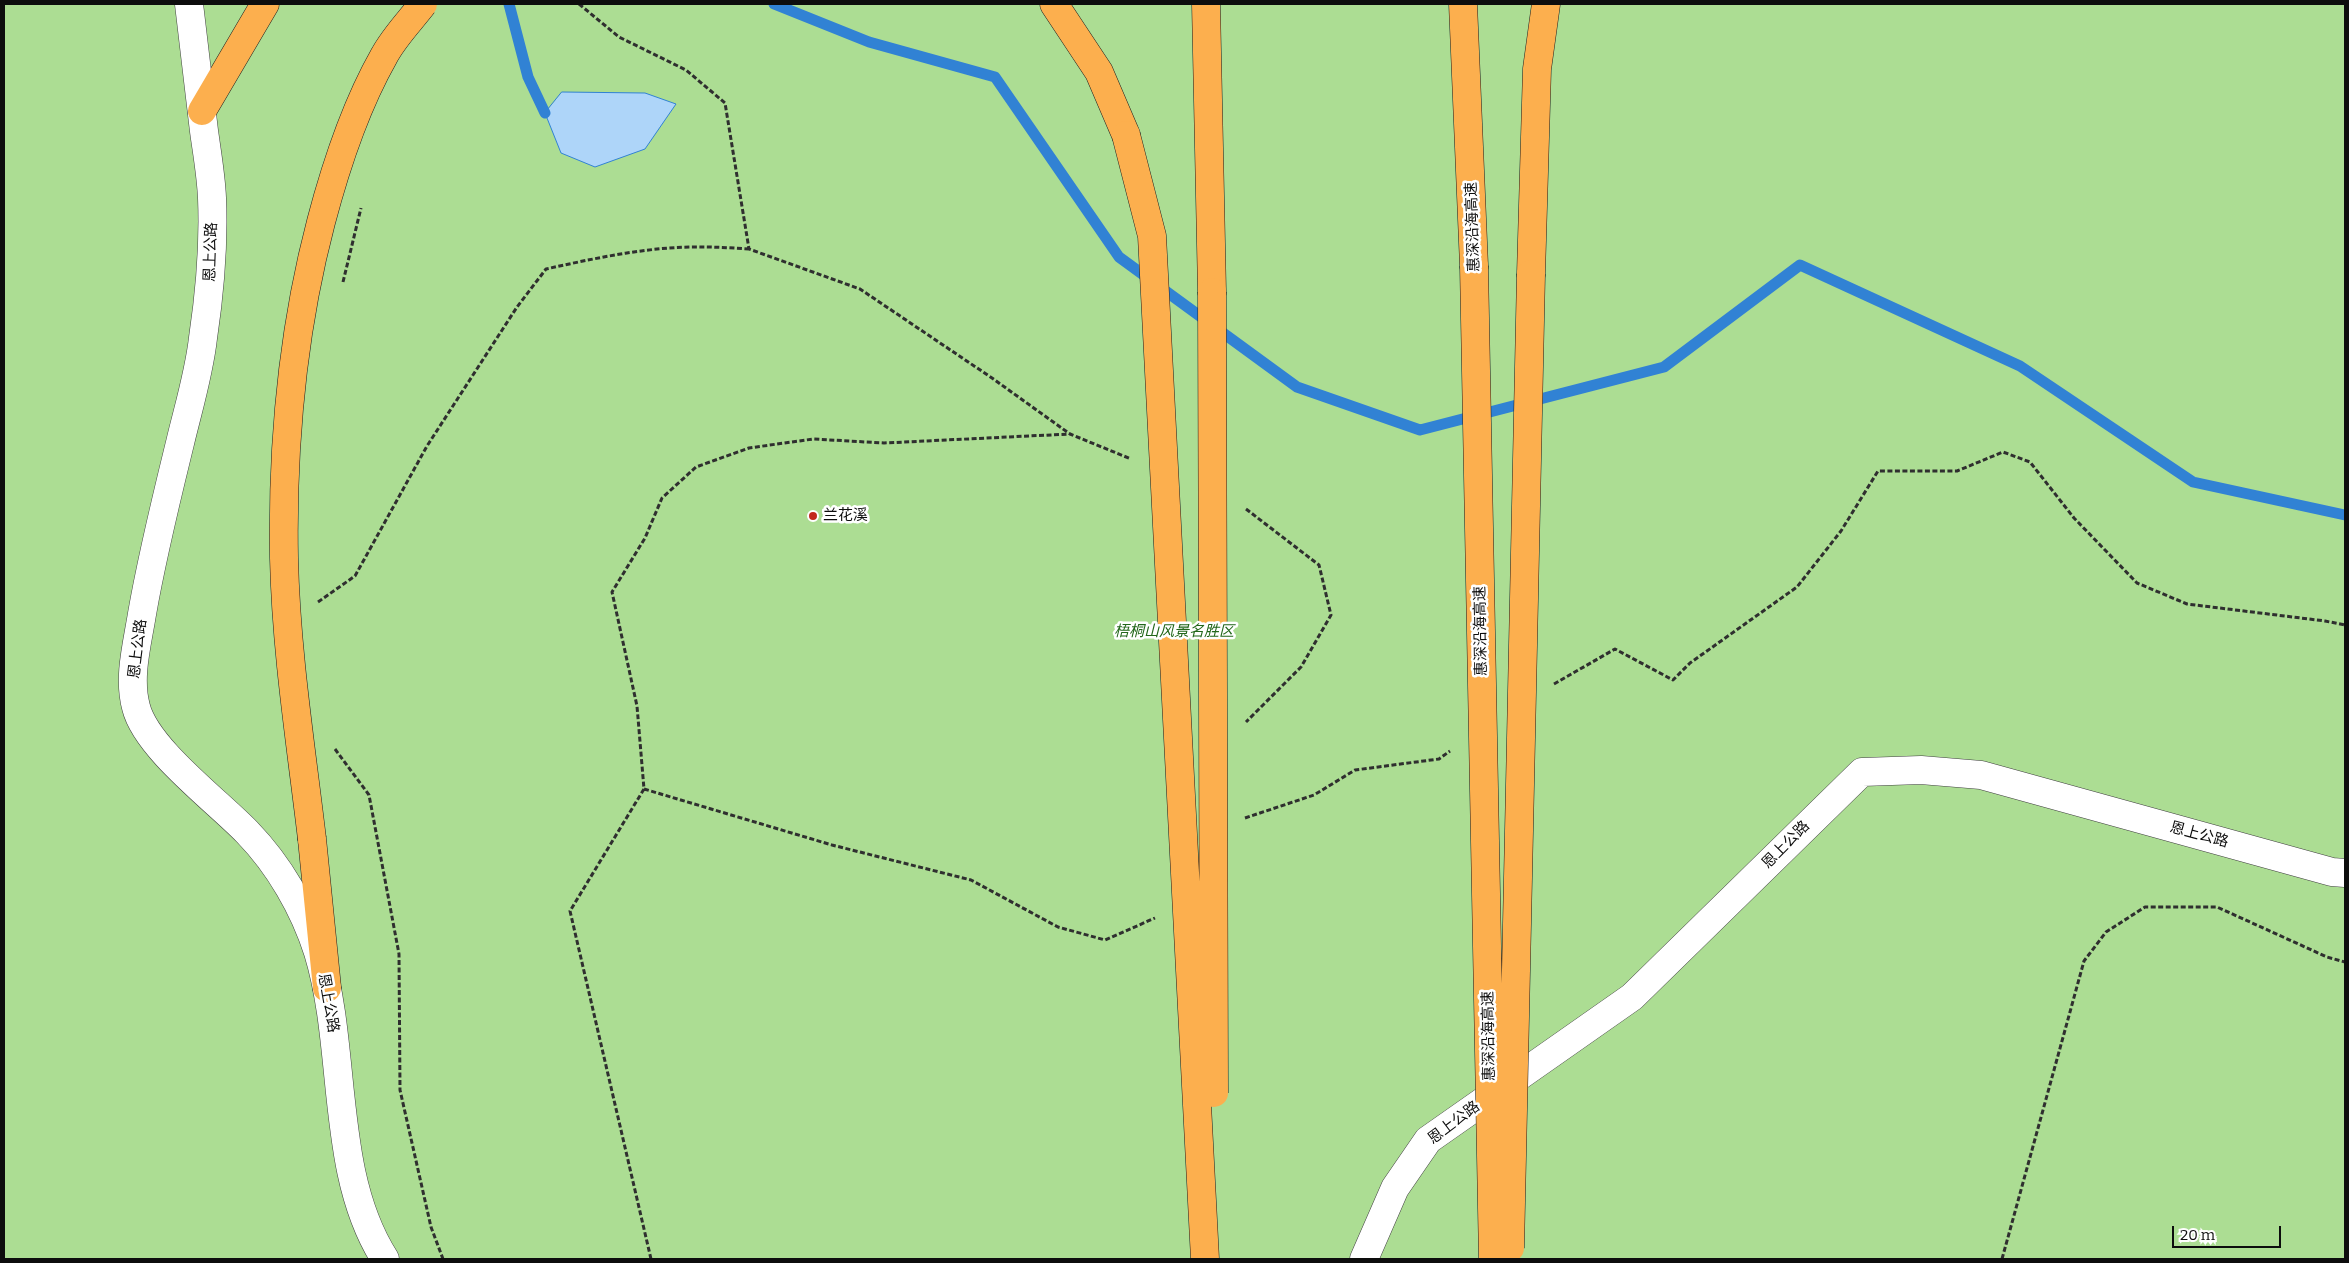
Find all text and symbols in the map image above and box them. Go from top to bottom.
street label: 惠深沿海高速 [1462,182,1484,272]
street label: 恩上公路 [201,222,221,282]
place label: 兰花溪 [823,507,868,525]
marker: 兰花溪 [807,510,819,522]
street label: 惠深沿海高速 [1471,586,1491,676]
street label: 恩上公路 [125,618,151,680]
park label: 梧桐山风景名胜区 [1114,623,1234,641]
street label: 恩上公路 [1758,817,1814,873]
street label: 恩上公路 [2168,819,2230,851]
street label: 恩上公路 [314,972,342,1034]
street label: 惠深沿海高速 [1479,991,1499,1081]
street label: 恩上公路 [1425,1098,1483,1148]
scale bar [2174,1216,2283,1248]
text: 20 m [2180,1226,2215,1244]

